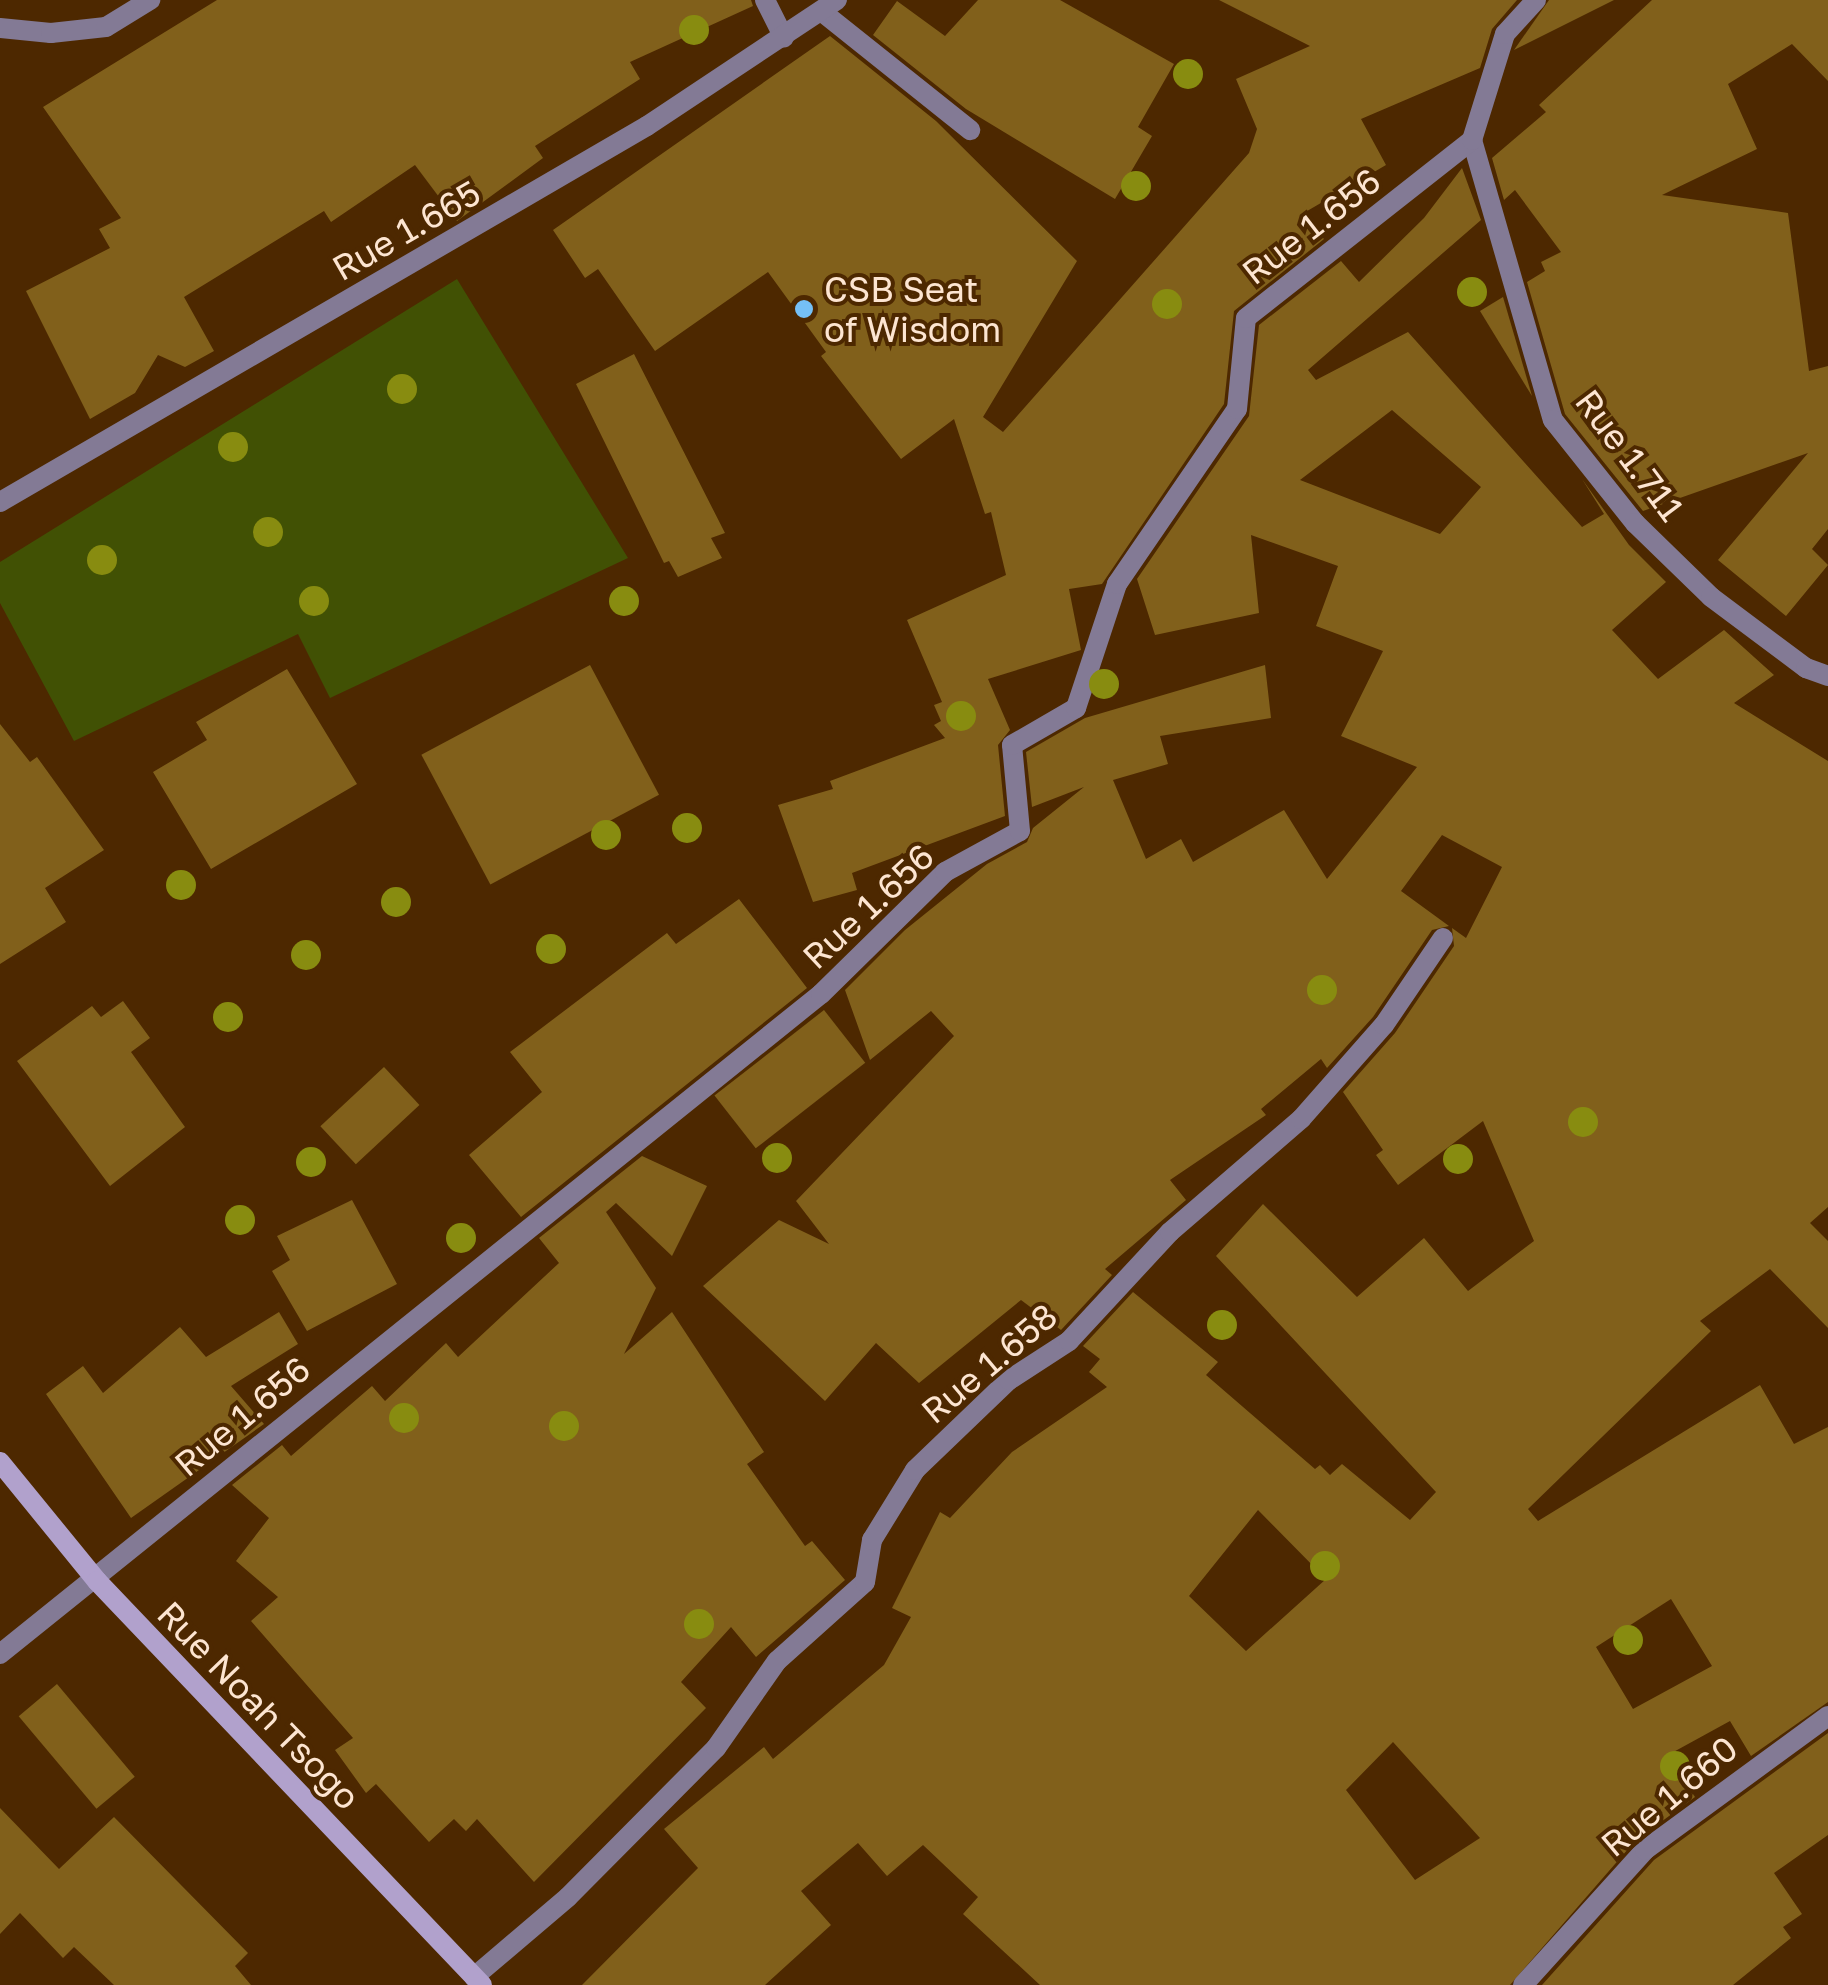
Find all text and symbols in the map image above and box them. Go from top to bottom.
street label: Rue 1.656 [1234,159,1388,293]
street label: Rue 1.665 [325,171,487,289]
place label: CSB Seat of Wisdom [824,268,1001,350]
marker: CSB Seat of Wisdom [793,298,815,320]
street label: Rue 1.711 [1567,381,1693,529]
street label: Rue 1.656 [794,835,942,977]
street label: Rue 1.658 [913,1294,1065,1432]
street label: Rue 1.656 [166,1347,318,1485]
street label: Rue Noah Tsogo [149,1592,369,1818]
street label: Rue 1.660 [1592,1727,1746,1865]

